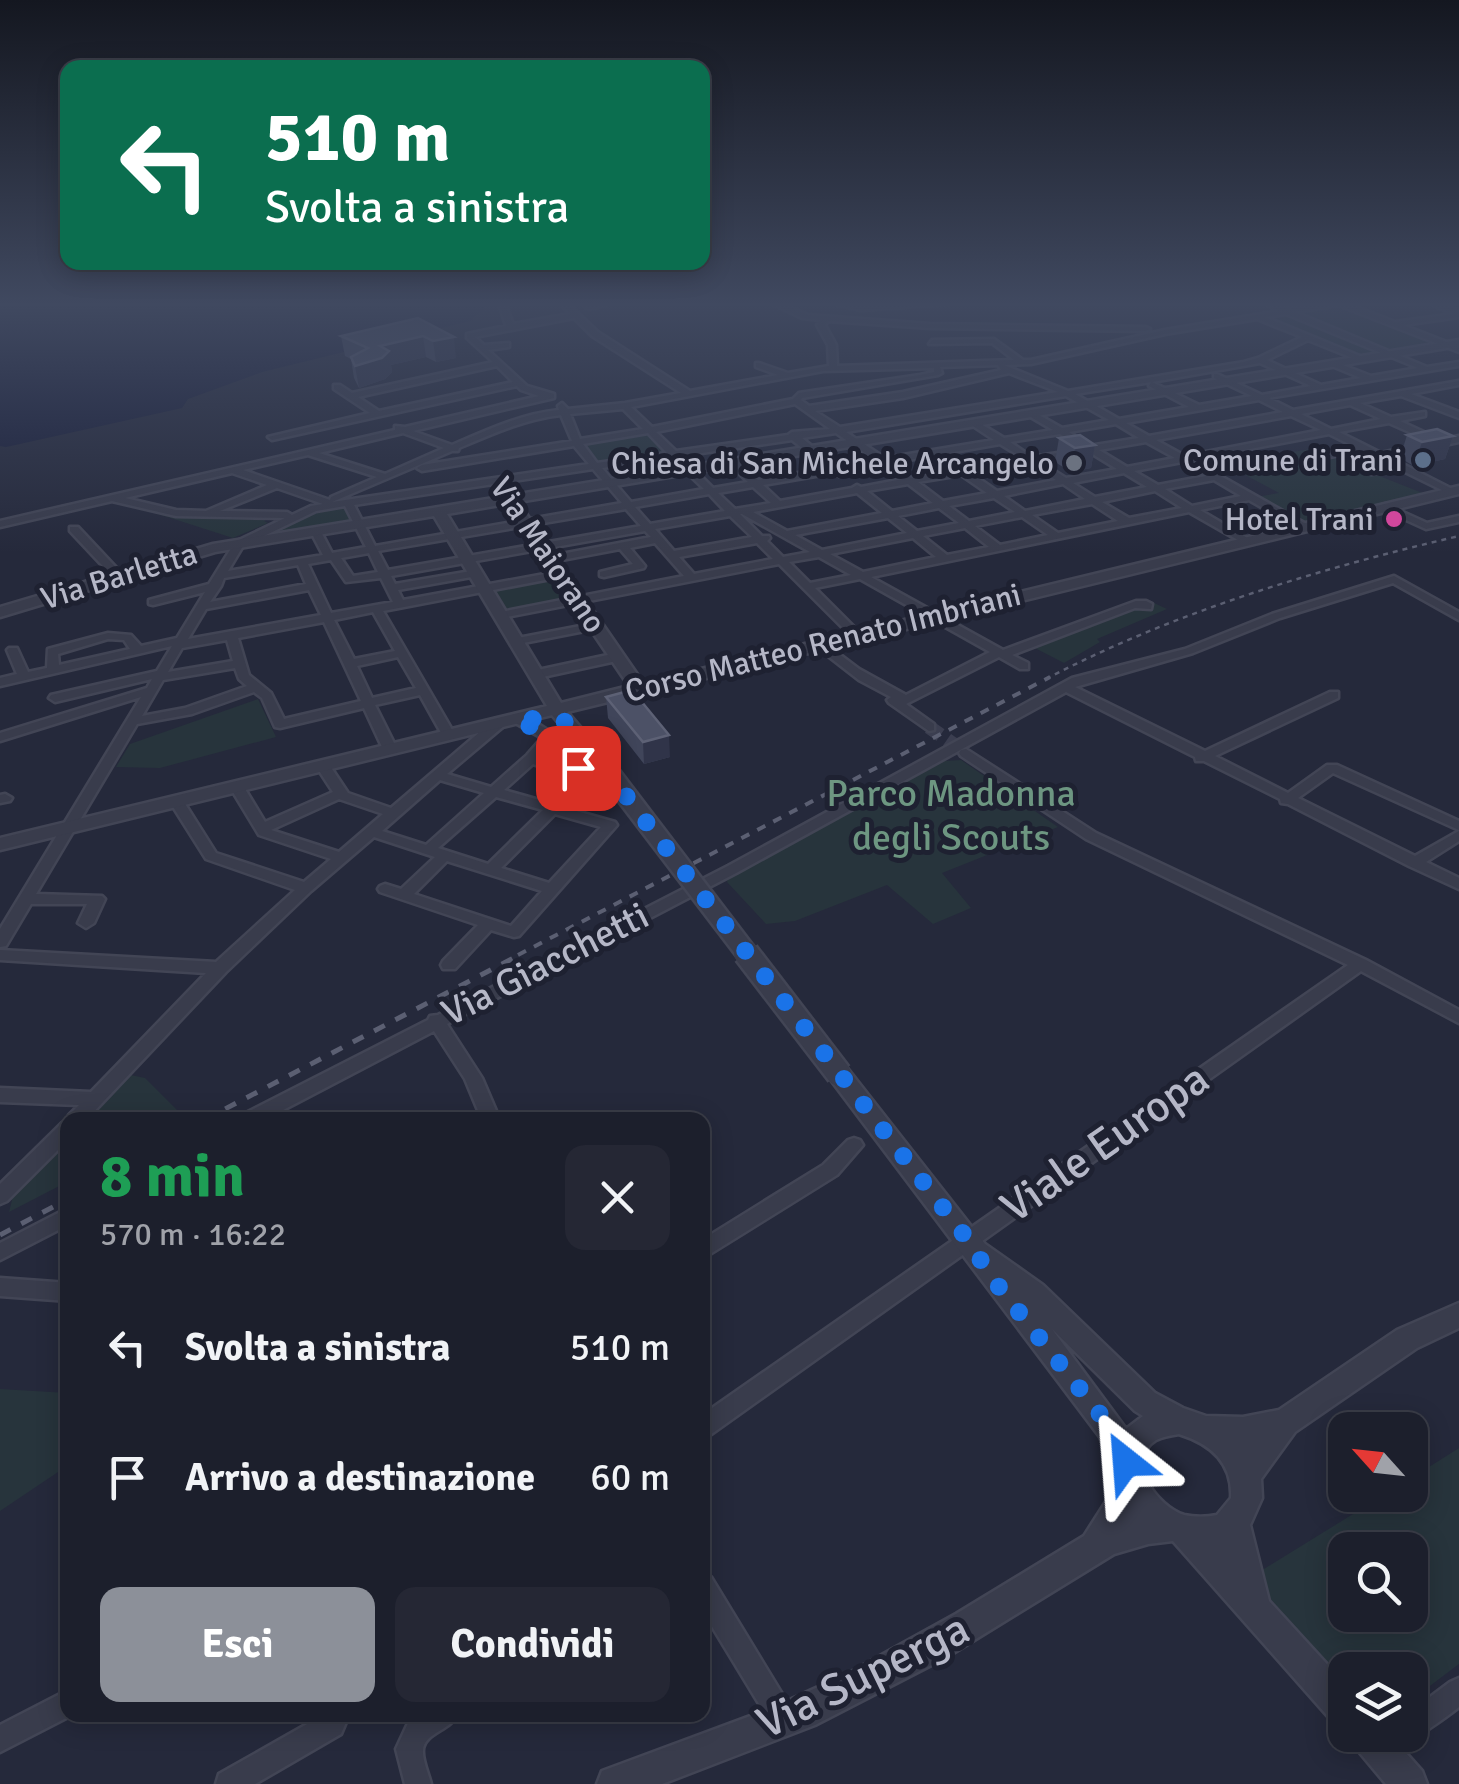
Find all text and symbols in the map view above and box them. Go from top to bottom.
text: 510 m [265,94,450,180]
icon: left [100,100,230,230]
text: Svolta a sinistra [265,180,569,235]
place label: Comune di Trani [1183,441,1403,480]
place label: Chiesa di San Michele Arcangelo [611,444,1054,483]
marker: Comune di Trani [1412,449,1434,471]
marker: Chiesa di San Michele Arcangelo [1063,452,1085,474]
street label: Via Maiorano [482,470,614,640]
place label: Hotel Trani [1225,500,1374,539]
marker: Hotel Trani [1383,508,1405,530]
street label: Via Barletta [36,534,202,618]
street label: Corso Matteo Renato Imbriani [621,575,1025,711]
pin [536,726,621,811]
icon: arrive [551,741,606,796]
park label: Parco Madonna degli Scouts [826,770,1076,861]
street label: Via Giacchetti [434,892,656,1036]
street label: Viale Europa [990,1051,1220,1235]
text: 8 min [100,1140,245,1214]
button: close [565,1145,670,1250]
text: 570 m · 16:22 [100,1215,286,1254]
icon: left [100,1320,155,1375]
text: Svolta a sinistra [185,1324,450,1371]
text: 510 m [570,1324,670,1371]
position arrow [1074,1410,1178,1514]
north arrow [1328,1412,1428,1512]
map controls [1328,1412,1428,1752]
icon: arrive [100,1450,155,1505]
text: Arrivo a destinazione [185,1454,535,1501]
text: 60 m [590,1454,670,1501]
button: search [1328,1532,1428,1632]
button: Esci [100,1587,375,1702]
button: Condividi [395,1587,670,1702]
street label: Via Superga [748,1601,978,1751]
button: layers [1328,1652,1428,1752]

